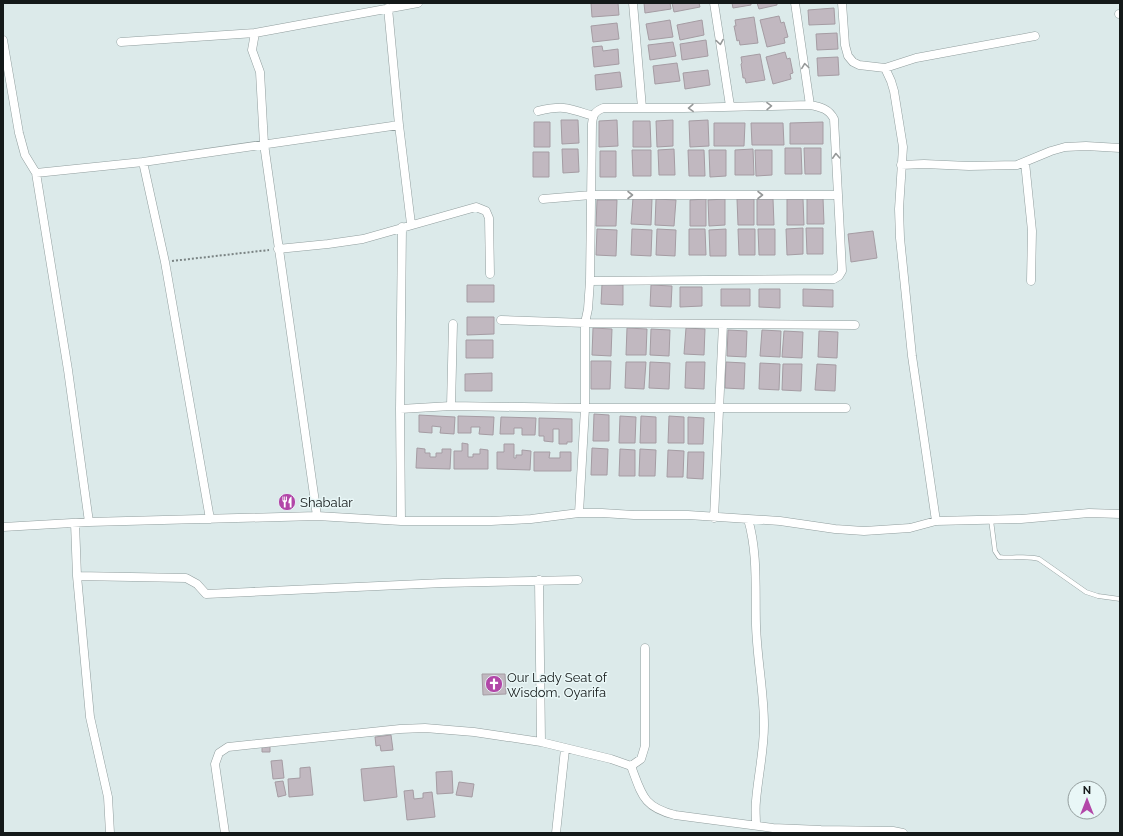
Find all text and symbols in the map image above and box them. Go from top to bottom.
one-way arrow [715,38,724,45]
one-way arrow [801,63,810,69]
one-way arrow [766,102,772,110]
one-way arrow [688,104,694,112]
one-way arrow [831,153,840,159]
one-way arrow [627,191,633,199]
one-way arrow [757,191,763,199]
restaurant icon: Shabalar [277,492,297,512]
place label: Shabalar [300,495,353,510]
place label: Our Lady Seat of Wisdom, Oyarifa [507,670,608,700]
church icon: Our Lady Seat of Wisdom, Oyarifa [484,674,504,694]
north arrow [1067,780,1107,820]
text: N [1083,784,1091,797]

